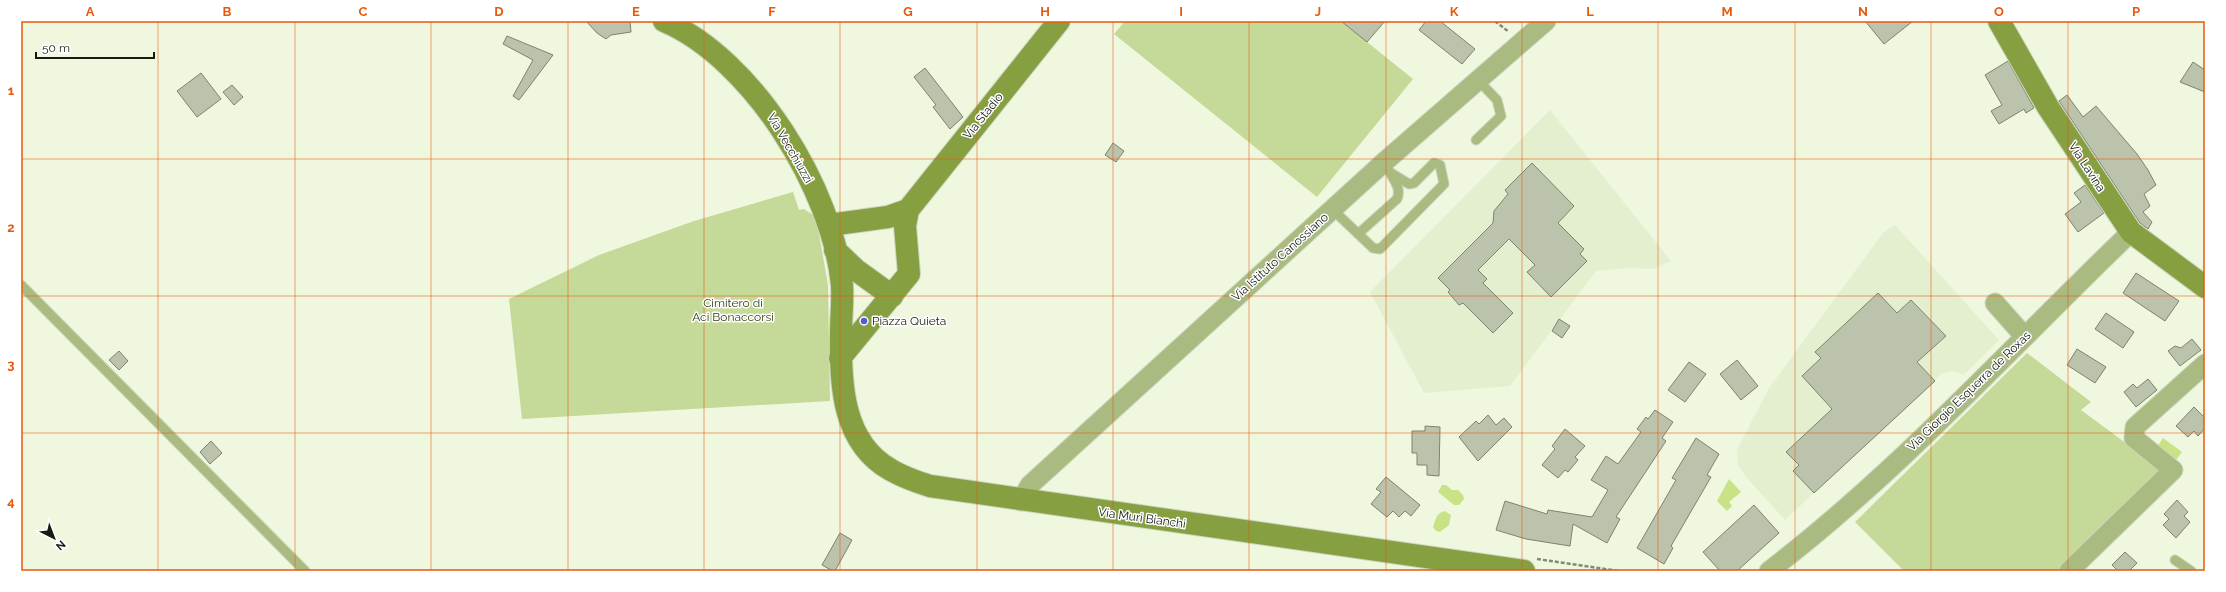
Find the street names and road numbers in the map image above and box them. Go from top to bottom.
street label: Via Stadio [960,90,1006,142]
street label: Via Vecchiuzzi [764,110,816,186]
street label: Via Lavina [2066,140,2108,194]
street label: Via Istituto Canossiano [1229,210,1331,304]
street label: Via Giorgio Esquerra de Roxas [1904,328,2034,454]
street label: Via Muri Bianchi [1097,505,1187,531]

